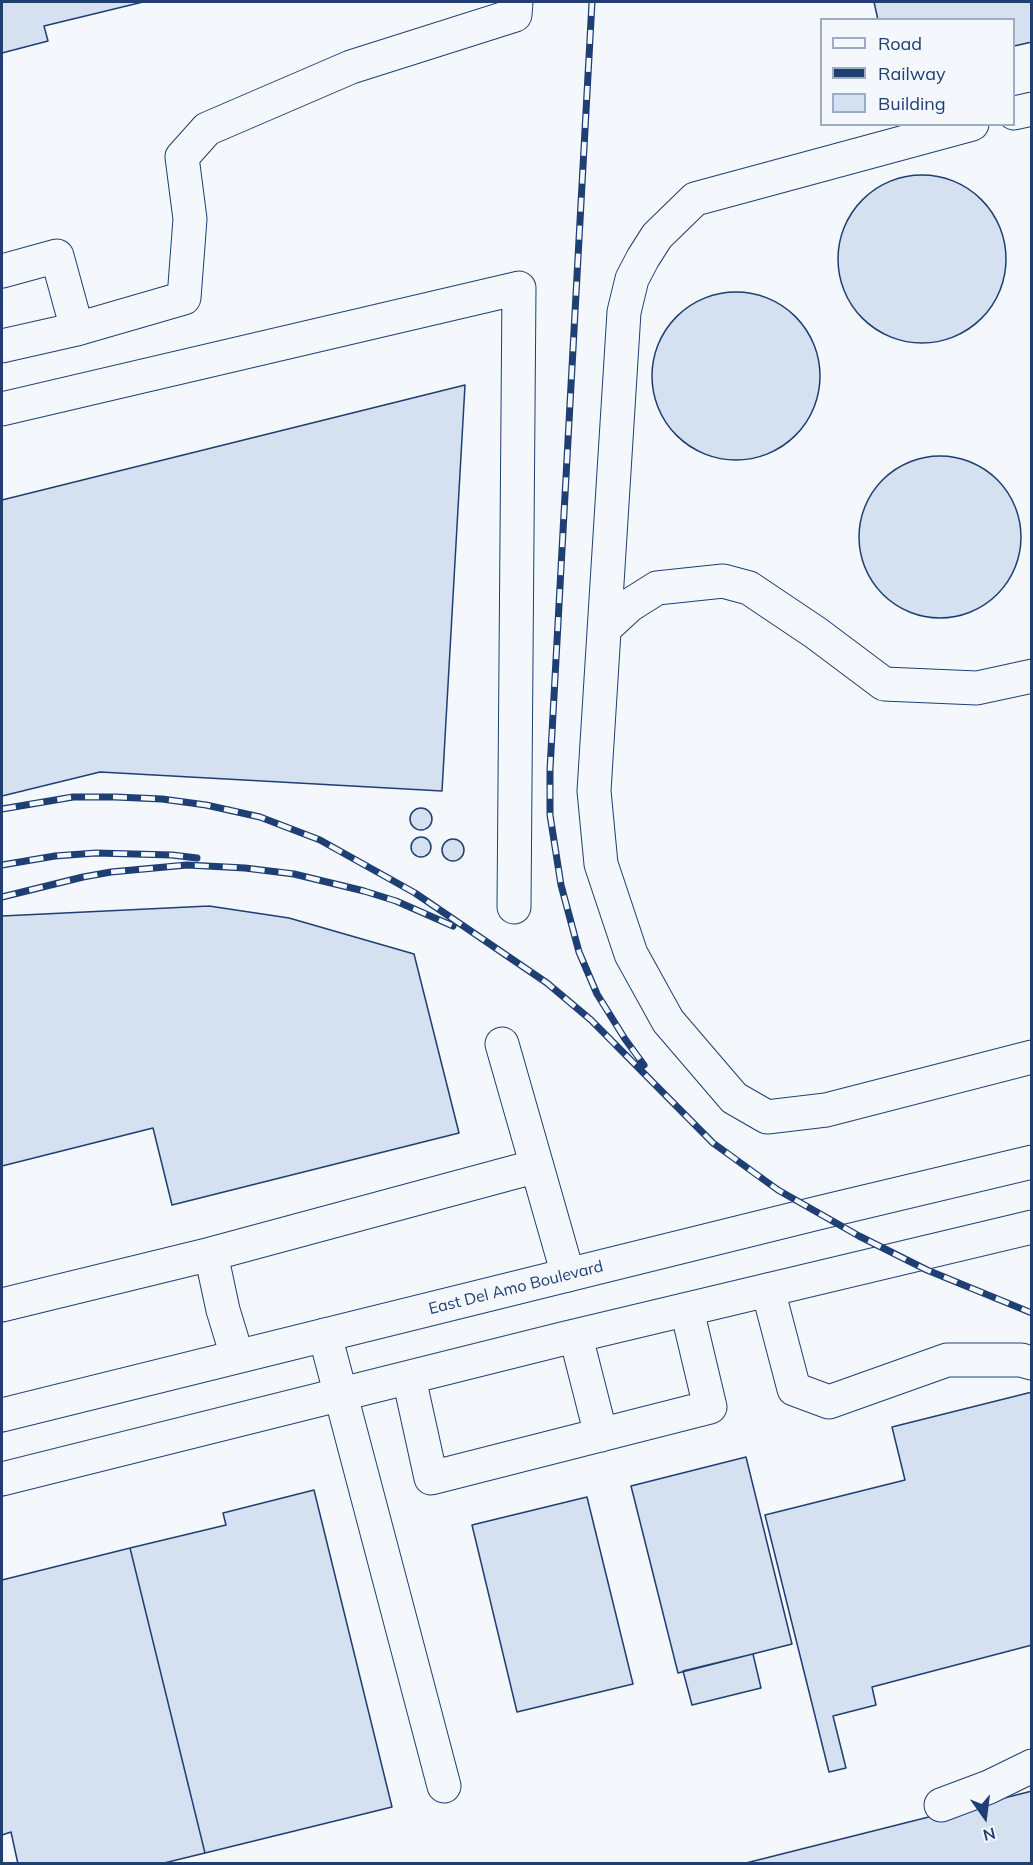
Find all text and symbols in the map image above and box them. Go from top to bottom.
legend [820,18,1015,126]
text: Road [878,32,922,55]
text: Railway [878,62,946,85]
text: Building [878,92,946,115]
street label: East Del Amo Boulevard [427,1257,605,1319]
north arrow [955,1787,1015,1847]
text: N [981,1823,998,1846]

